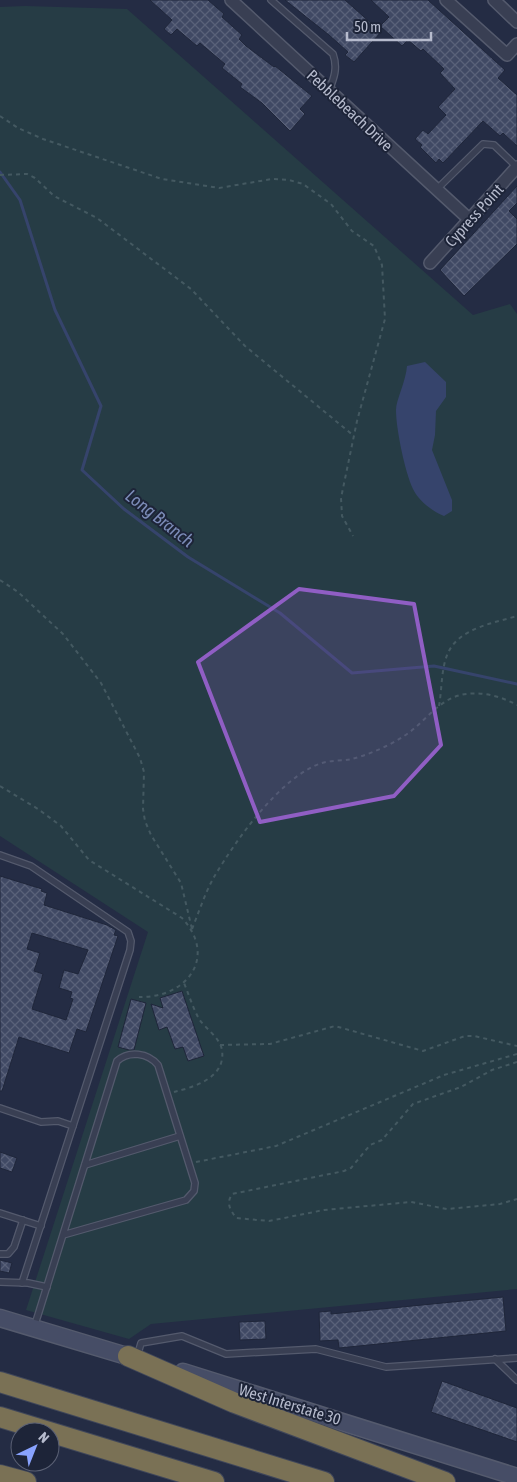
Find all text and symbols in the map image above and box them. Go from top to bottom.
scale bar [347,10,431,42]
text: 50 m [354,18,381,35]
street label: Pebblebeach Drive [303,66,397,154]
street label: Cypress Point [441,180,508,251]
water label: Long Branch [122,485,199,551]
street label: West Interstate 30 [237,1380,343,1428]
north arrow [10,1422,60,1472]
text: N [35,1429,52,1446]

